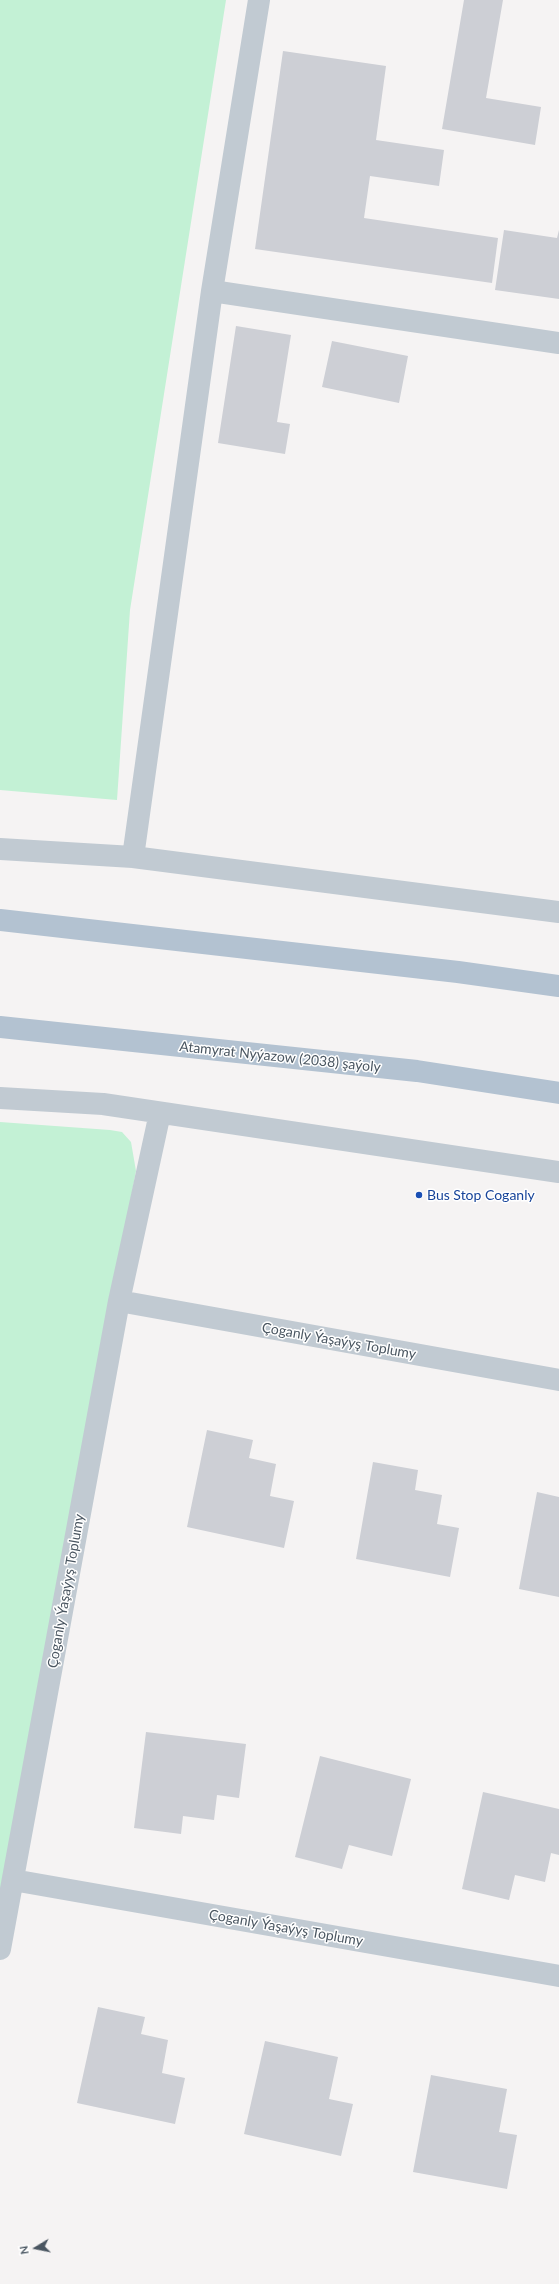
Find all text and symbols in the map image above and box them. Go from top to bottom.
street label: Atamyrat Nyýazow (2038) şaýoly [179,1038,381,1076]
place label: Bus Stop Coganly [427,1187,535,1203]
marker: Bus Stop Coganly [414,1190,424,1200]
street label: Çoganly Ýaşaýyş Toplumy [261,1319,417,1363]
street label: Çoganly Ýaşaýyş Toplumy [44,1513,88,1669]
street label: Çoganly Ýaşaýyş Toplumy [208,1906,364,1950]
north arrow [16,2228,56,2268]
text: N [17,2245,31,2255]

